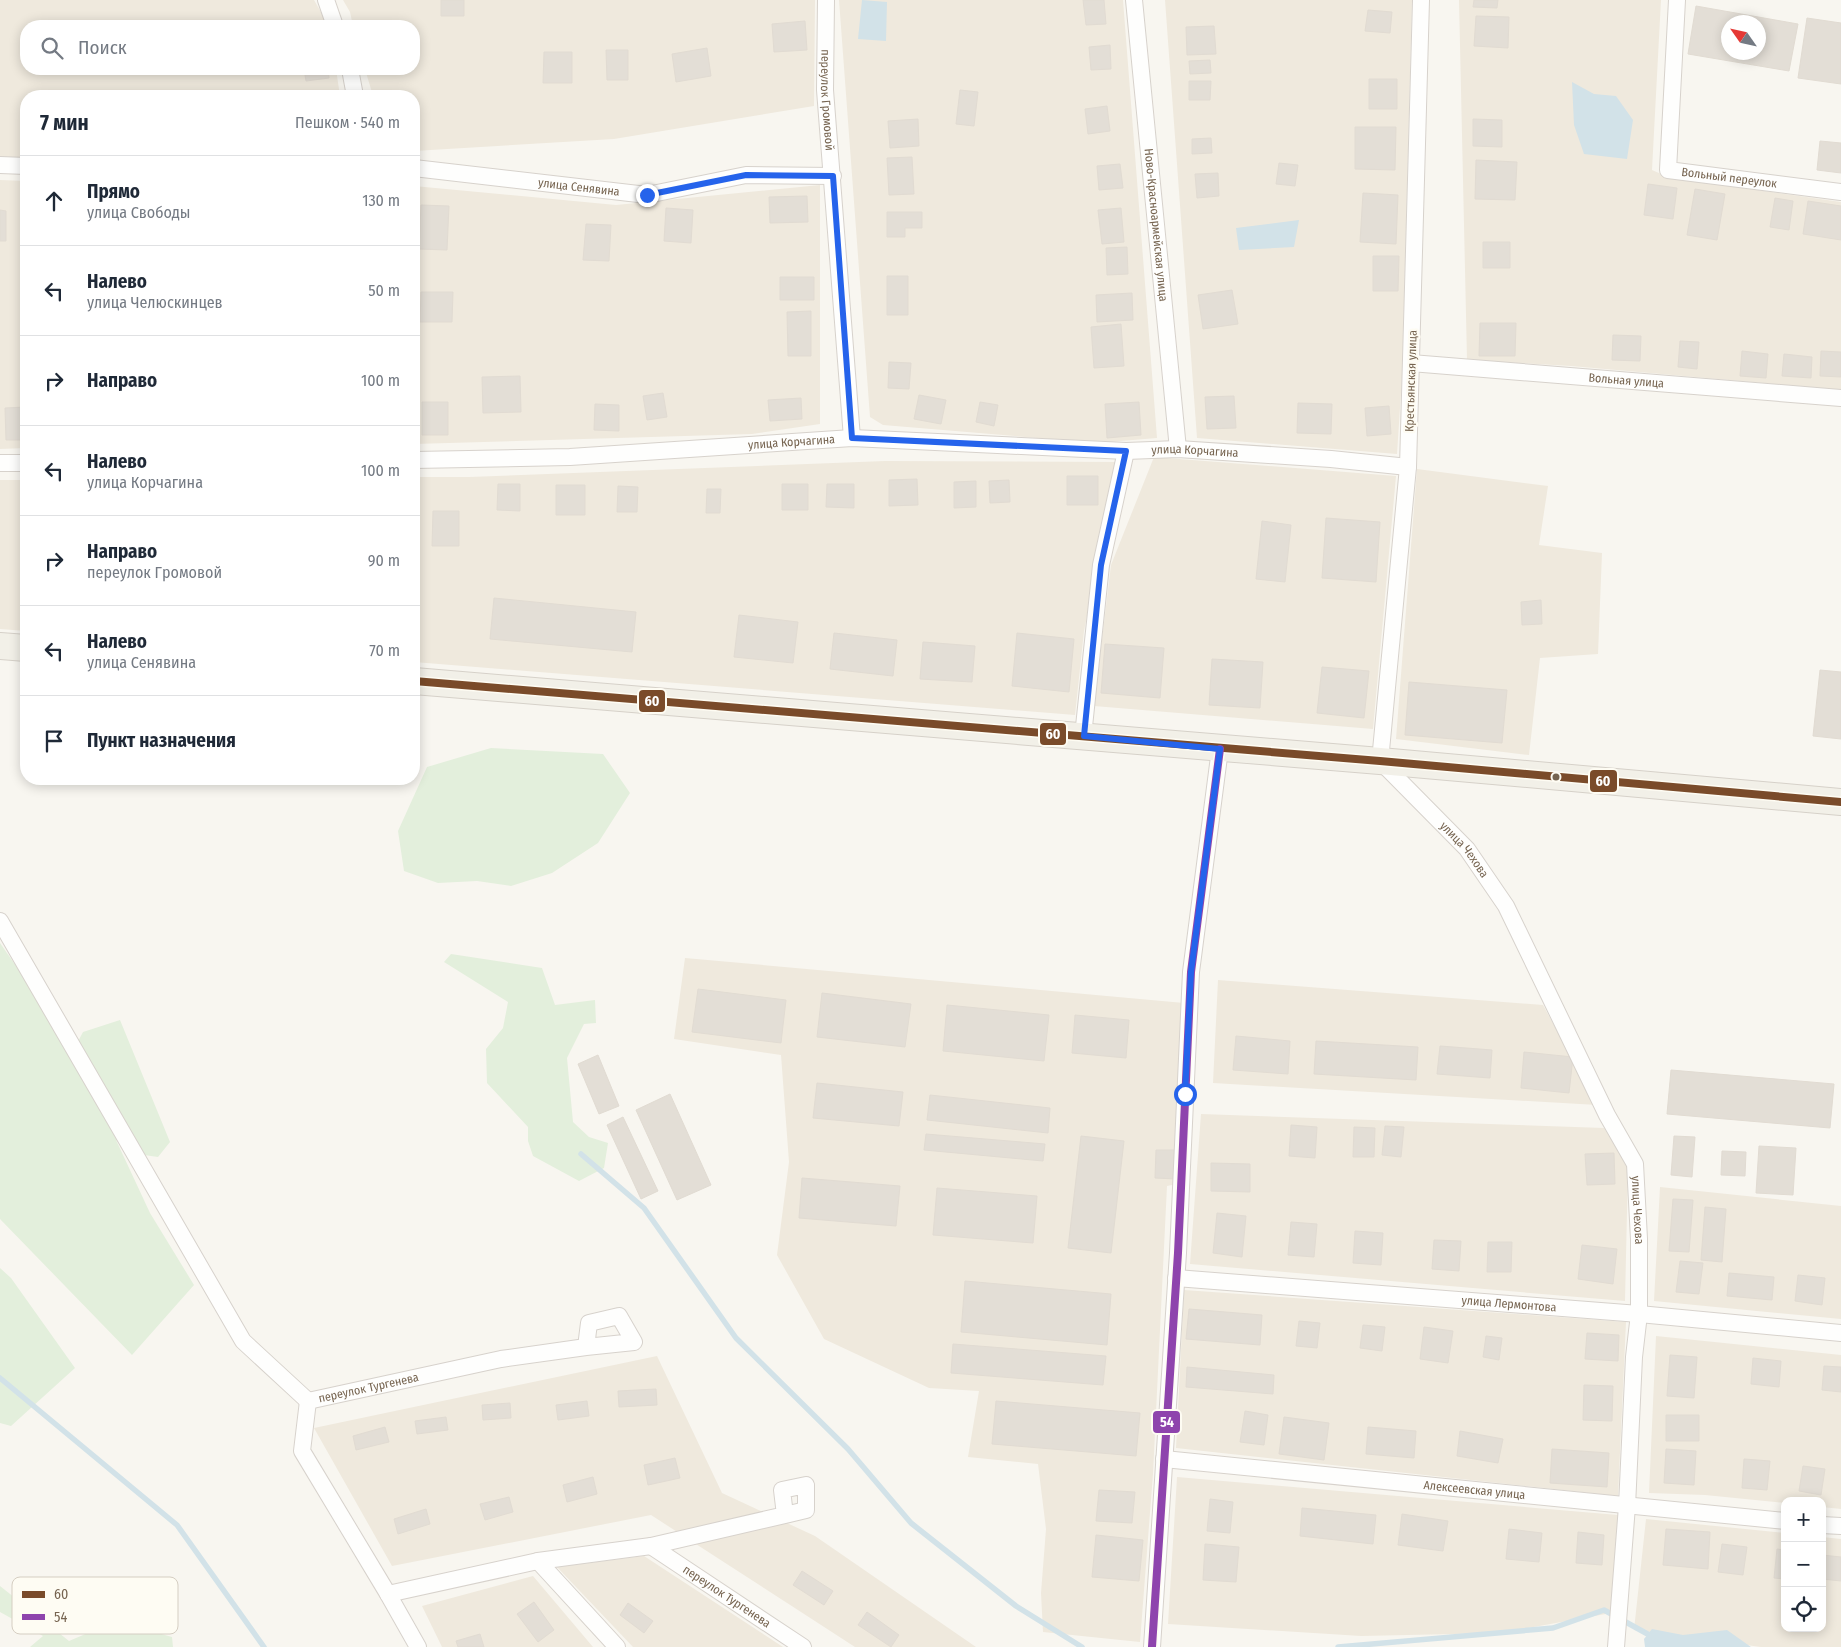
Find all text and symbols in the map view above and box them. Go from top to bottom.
north arrow [1721,15,1766,60]
search box [20,20,420,75]
icon: search [38,34,66,62]
text: Поиск [78,36,127,59]
street label: переулок Громовой [818,49,837,151]
text: 7 мин [40,110,89,136]
text: Пешком · 540 m [295,113,400,132]
street label: Ново-Красноармейская улица [1142,148,1171,302]
street label: Вольный переулок [1681,165,1778,191]
street label: улица Сенявина [537,175,620,199]
text: Прямо [87,180,140,203]
route end [636,184,659,207]
icon: ahead [40,187,68,215]
text: 130 m [362,191,400,210]
text: улица Свободы [87,203,190,222]
text: Налево [87,270,147,293]
icon: left [40,277,68,305]
text: 50 m [368,281,400,300]
text: улица Челюскинцев [87,293,223,312]
street label: Крестьянская улица [1402,330,1420,432]
icon: right [40,367,68,395]
text: Направо [87,369,157,392]
street label: Вольная улица [1588,370,1665,391]
text: 100 m [361,371,400,390]
street label: улица Корчагина [748,432,836,452]
street label: улица Корчагина [1151,442,1239,460]
text: Налево [87,450,147,473]
icon: left [40,457,68,485]
text: 100 m [361,461,400,480]
text: улица Корчагина [87,473,203,492]
text: Направо [87,540,157,563]
icon: right [40,547,68,575]
text: 90 m [368,551,400,570]
text: переулок Громовой [87,563,222,582]
text: Налево [87,630,147,653]
icon: left [40,637,68,665]
text: 70 m [369,641,400,660]
text: улица Сенявина [87,653,196,672]
line badge: 60 [638,689,666,713]
text: 60 [645,693,660,710]
line badge: 60 [1039,722,1067,746]
text: 60 [1046,726,1061,743]
icon: arrive [40,727,68,755]
text: Пункт назначения [87,729,236,752]
line badge: 60 [1589,769,1618,793]
unlabelled marker [1551,772,1561,782]
text: 60 [1596,773,1611,790]
street label: улица Чехова [1437,819,1492,880]
route start [1174,1083,1197,1106]
street label: улица Чехова [1629,1175,1646,1244]
street label: улица Лермонтова [1461,1293,1557,1315]
street label: переулок Тургенева [317,1370,420,1406]
line badge: 54 [1152,1410,1181,1434]
text: 54 [1160,1414,1174,1431]
street label: Алексеевская улица [1423,1478,1526,1502]
map controls [1781,1497,1826,1632]
button: + [1781,1497,1826,1542]
button: − [1781,1542,1826,1587]
street label: переулок Тургенева [680,1562,773,1630]
legend [12,1577,178,1634]
text: 60 [54,1586,68,1603]
button: locate [1781,1587,1826,1632]
text: 54 [54,1609,67,1626]

